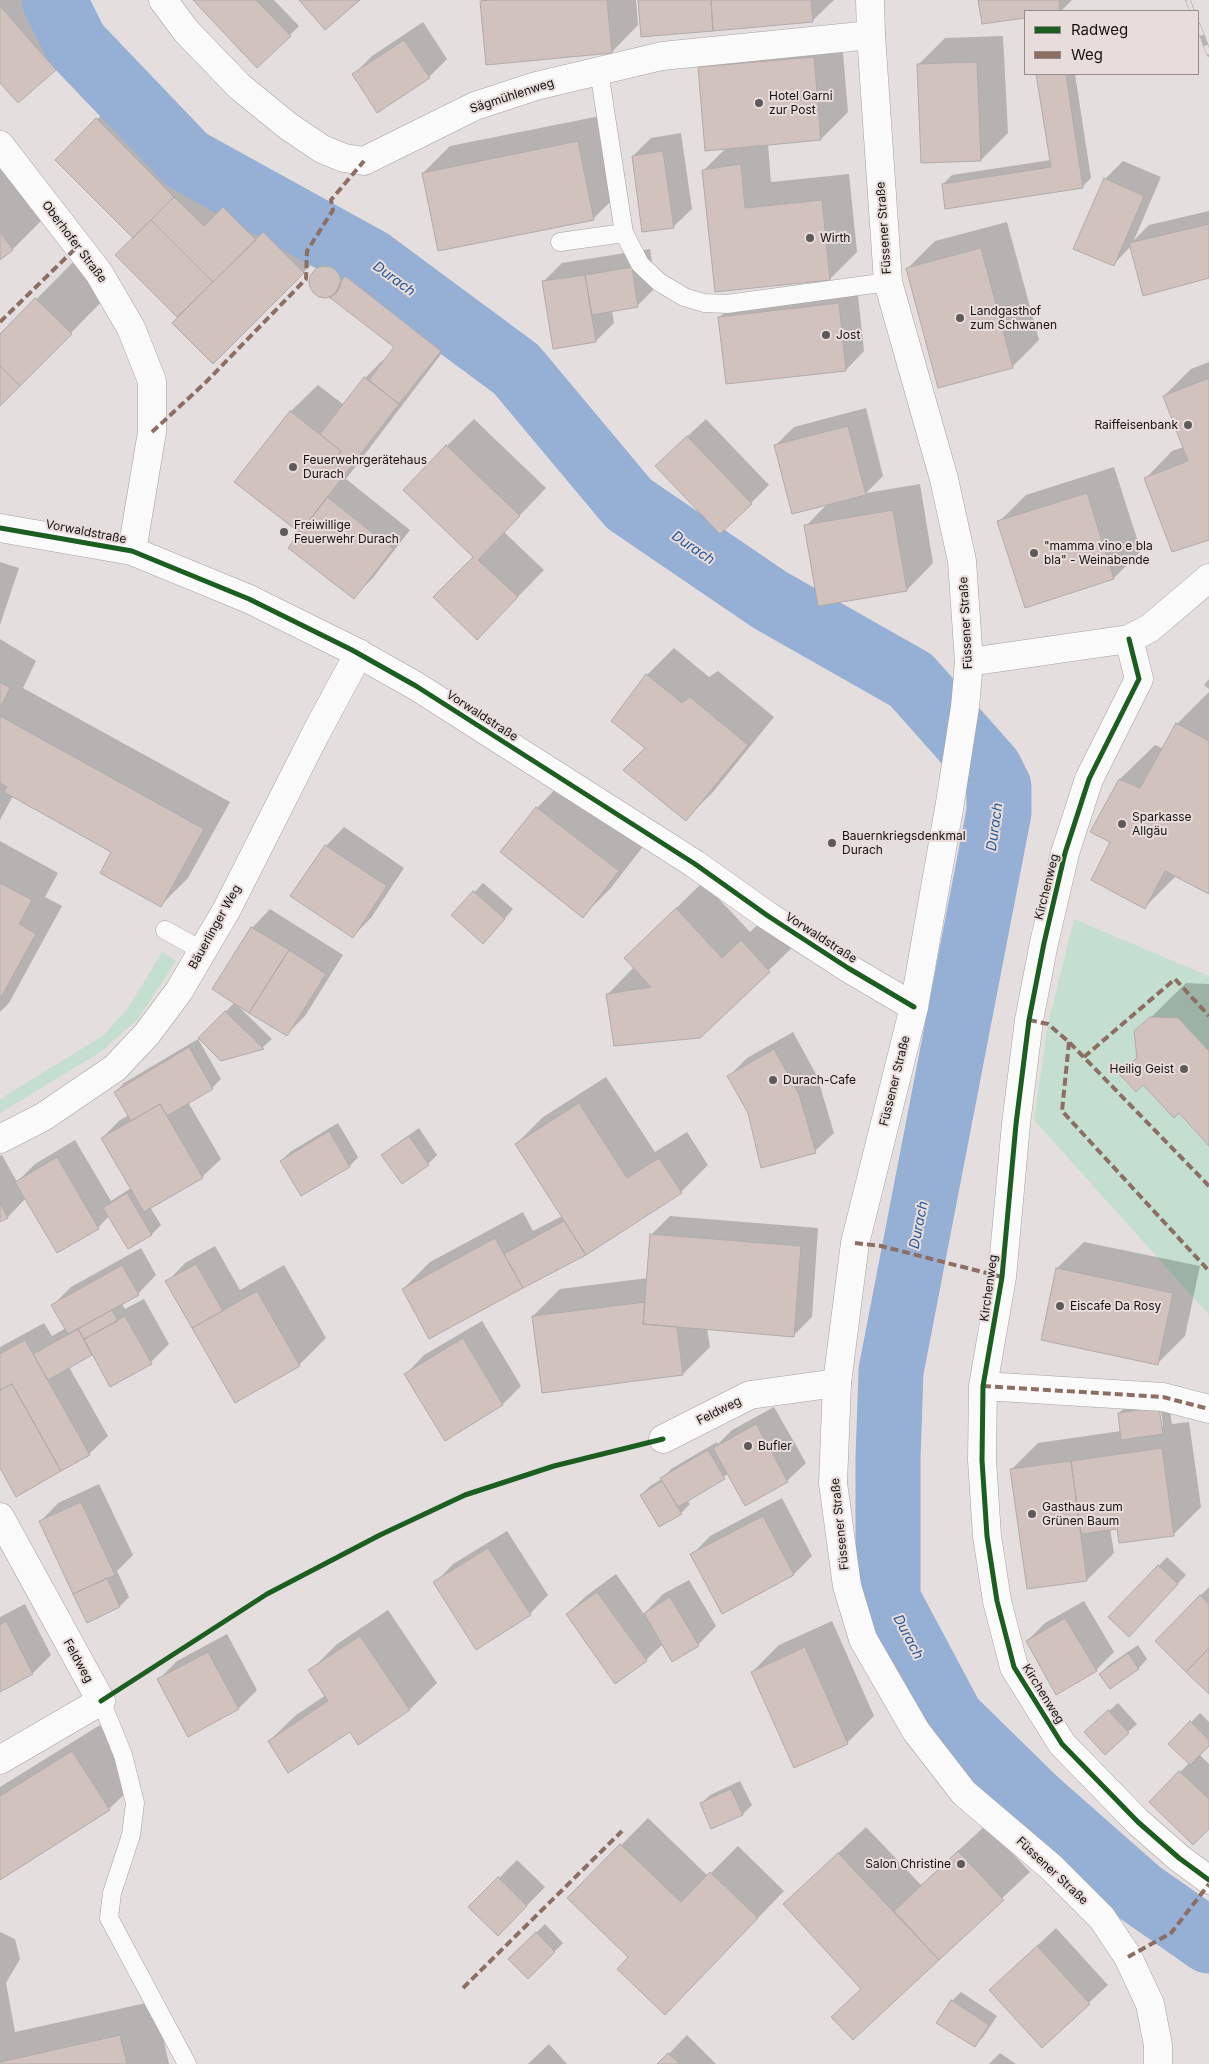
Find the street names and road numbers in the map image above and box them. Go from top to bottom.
street label: Sägmühlenweg [468,76,556,116]
street label: Füssener Straße [874,181,894,275]
street label: Oberhofer Straße [39,198,109,286]
street label: Vorwaldstraße [44,517,128,547]
street label: Füssener Straße [956,576,976,670]
street label: Vorwaldstraße [444,688,520,744]
street label: Kirchenweg [1032,853,1062,921]
street label: Bäuerlinger Weg [186,882,244,972]
street label: Vorwaldstraße [783,910,859,966]
street label: Füssener Straße [877,1034,913,1128]
street label: Kirchenweg [977,1254,1001,1322]
street label: Feldweg [694,1394,744,1428]
street label: Füssener Straße [828,1477,852,1571]
street label: Feldweg [60,1637,96,1685]
street label: Kirchenweg [1019,1662,1067,1726]
street label: Füssener Straße [1013,1834,1091,1908]

